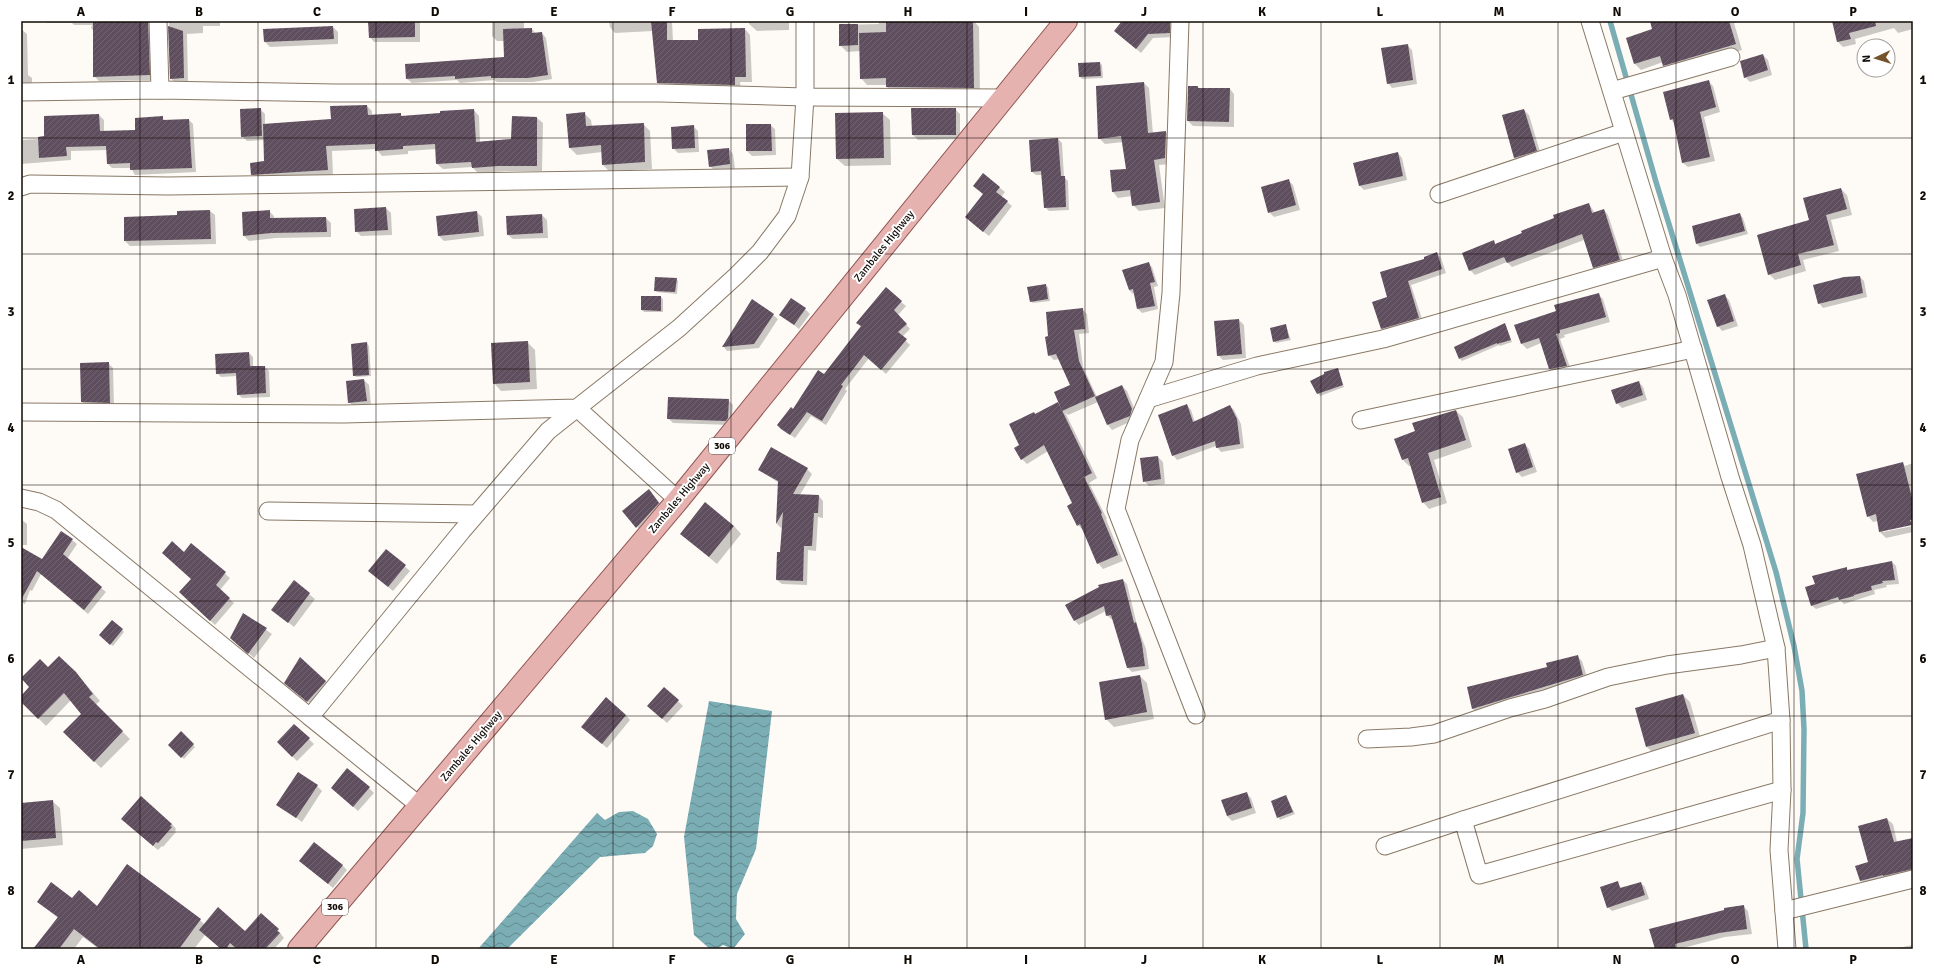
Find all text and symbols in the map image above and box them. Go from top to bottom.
text: A [77,4,86,20]
text: B [195,4,203,20]
text: C [313,4,321,20]
text: D [431,4,440,20]
text: E [550,4,558,20]
text: F [669,4,676,20]
text: G [786,4,794,20]
text: H [904,4,912,20]
text: I [1024,4,1028,20]
text: J [1141,4,1147,20]
text: K [1258,4,1266,20]
text: L [1377,4,1384,20]
text: M [1494,4,1505,20]
text: N [1612,4,1622,20]
text: O [1731,4,1740,20]
text: P [1849,4,1857,20]
north arrow [1856,38,1896,78]
text: N [1860,54,1873,63]
text: 1 [7,72,15,88]
text: 1 [1919,72,1927,88]
text: 2 [7,188,15,204]
text: 2 [1919,188,1927,204]
street label: Zambales Highway [851,207,917,284]
text: 3 [7,304,15,320]
text: 3 [1919,304,1927,320]
text: 4 [7,420,15,436]
text: 4 [1919,420,1927,436]
road number: 306 [709,438,735,454]
street label: Zambales Highway [646,459,713,536]
text: 5 [7,535,15,551]
text: 5 [1919,535,1927,551]
text: 6 [7,651,15,667]
text: 6 [1919,651,1927,667]
street label: Zambales Highway [438,707,505,784]
text: 7 [7,767,15,783]
text: 7 [1919,767,1927,783]
text: 8 [7,883,15,899]
text: 8 [1919,883,1927,899]
road number: 306 [322,899,348,915]
text: A [77,952,86,968]
text: B [195,952,203,968]
text: C [313,952,321,968]
text: D [431,952,440,968]
text: E [550,952,558,968]
text: F [669,952,676,968]
text: G [786,952,794,968]
text: H [904,952,912,968]
text: I [1024,952,1028,968]
text: J [1141,952,1147,968]
text: K [1258,952,1266,968]
text: L [1377,952,1384,968]
text: M [1494,952,1505,968]
text: N [1612,952,1622,968]
text: O [1731,952,1740,968]
text: P [1849,952,1857,968]

